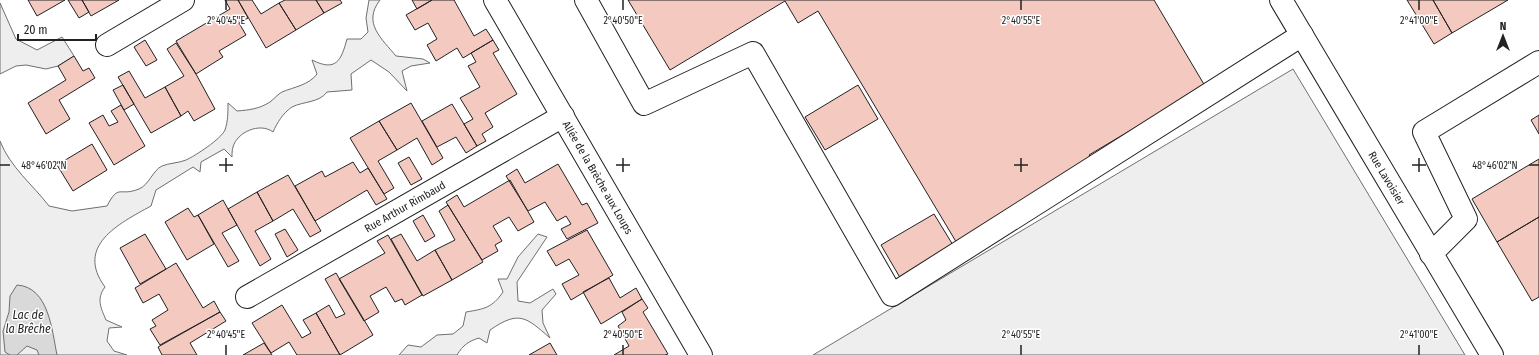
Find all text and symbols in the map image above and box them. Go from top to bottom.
text: 2°40'45"E [207,15,245,27]
text: 2°40'50"E [603,15,643,27]
text: 2°40'55"E [1002,15,1040,27]
text: 2°41'00"E [1400,15,1438,27]
scale bar [18,16,96,42]
north arrow [1483,16,1523,56]
text: N [1500,20,1506,33]
text: 20 m [24,23,48,37]
street label: Allée de la Brèche aux Loups [560,119,636,237]
street label: Rue Lavoisier [1365,149,1407,207]
text: 48°46'02"N [21,160,67,172]
text: 48°46'02"N [1472,160,1518,172]
street label: Rue Arthur Rimbaud [362,179,448,235]
water label: Lac de la Brêche [5,308,51,336]
text: 2°40'45"E [207,329,245,341]
text: 2°40'50"E [603,329,643,341]
text: 2°40'55"E [1002,329,1040,341]
text: 2°41'00"E [1400,329,1438,341]

